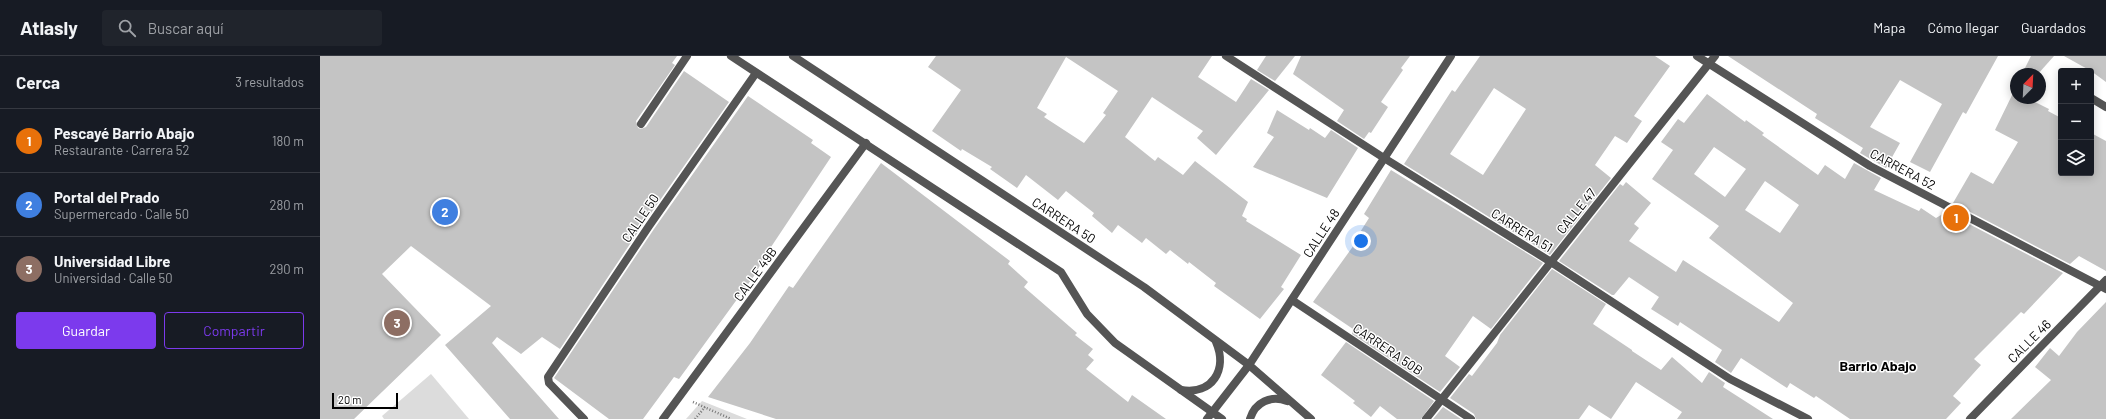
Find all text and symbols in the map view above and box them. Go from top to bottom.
search box [102,10,382,46]
text: Atlasly [20,16,78,39]
icon: search [116,17,138,39]
text: Buscar aquí [148,19,223,37]
text: Mapa [1873,19,1905,36]
text: Cómo llegar [1927,19,1999,36]
text: Guardados [2021,19,2086,36]
north arrow [2010,68,2046,104]
map controls [2058,68,2094,176]
button: + [2058,68,2094,104]
text: Cerca [16,72,60,92]
text: 3 resultados [235,74,304,90]
button: − [2058,104,2094,140]
text: Pescayé Barrio Abajo [54,124,195,142]
text: 1 [27,133,31,149]
text: 180 m [272,133,304,149]
button: layers [2058,140,2094,176]
text: Restaurante · Carrera 52 [54,142,189,158]
street label: CARRERA 52 [1867,145,1939,193]
street label: CALLE 47 [1553,185,1599,237]
text: Portal del Prado [54,188,160,206]
street label: CALLE 50 [618,191,662,245]
street label: CARRERA 50 [1029,194,1099,246]
text: 2 [25,197,33,213]
text: 280 m [270,197,304,213]
pin: 2 [432,197,458,227]
pin: 1 [1943,203,1969,233]
street label: CARRERA 51 [1488,205,1556,255]
text: Supermercado · Calle 50 [54,206,189,222]
street label: CALLE 48 [1299,206,1343,260]
your location [1351,231,1371,251]
street label: CALLE 49B [730,244,780,304]
text: Universidad Libre [54,252,170,270]
text: 3 [25,261,33,277]
text: 290 m [270,261,304,277]
text: Universidad · Calle 50 [54,270,173,286]
pin: 3 [384,308,410,338]
button: Guardar [16,312,156,349]
button: Compartir [164,312,304,349]
street label: CALLE 46 [2004,316,2054,366]
street label: CARRERA 50B [1350,320,1426,378]
district label: Barrio Abajo [1840,357,1917,374]
scale bar [332,391,398,410]
text: 20 m [338,393,361,406]

